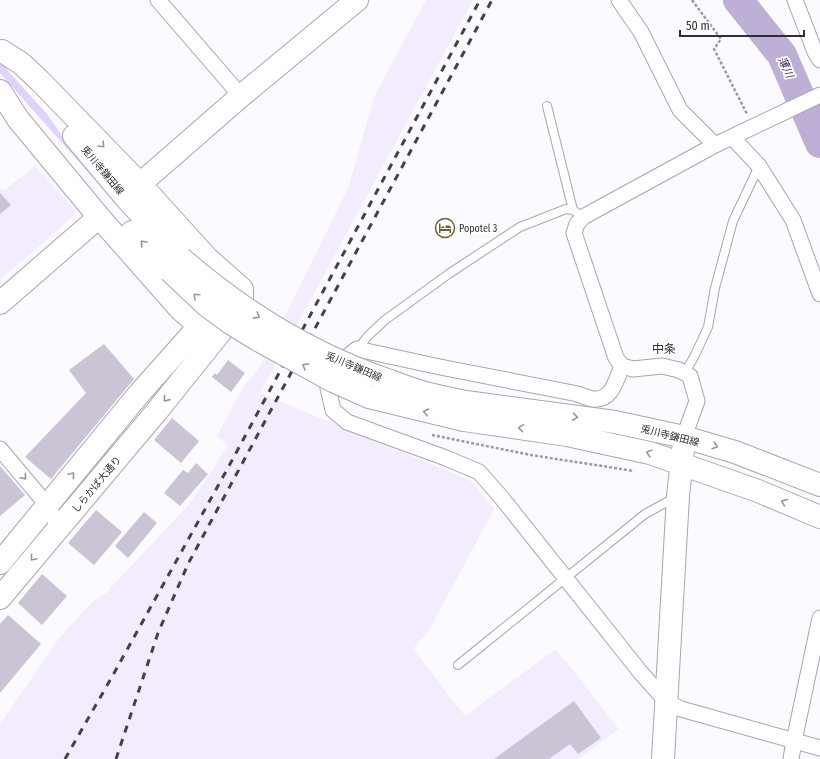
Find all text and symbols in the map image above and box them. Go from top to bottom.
scale bar [680,12,804,38]
text: 50 m [686,19,710,33]
water label: 薄川 [775,54,797,81]
one-way arrow [97,140,104,148]
street label: 兎川寺鎌田線 [78,144,126,197]
hotel icon: Popotel 3 [434,217,456,239]
place label: Popotel 3 [459,223,498,235]
one-way arrow [140,240,147,248]
one-way arrow [193,293,201,301]
one-way arrow [253,311,260,318]
district label: 中条 [652,342,676,356]
street label: 兎川寺鎌田線 [324,350,384,384]
one-way arrow [302,364,309,371]
one-way arrow [164,395,171,402]
one-way arrow [423,408,429,416]
one-way arrow [571,412,578,421]
street label: 兎川寺鎌田線 [639,423,700,449]
one-way arrow [518,424,524,433]
one-way arrow [711,441,718,450]
one-way arrow [645,450,652,458]
street label: しらかば大通り [70,454,124,515]
one-way arrow [19,473,26,480]
one-way arrow [67,473,74,480]
one-way arrow [780,499,787,507]
one-way arrow [31,554,38,561]

